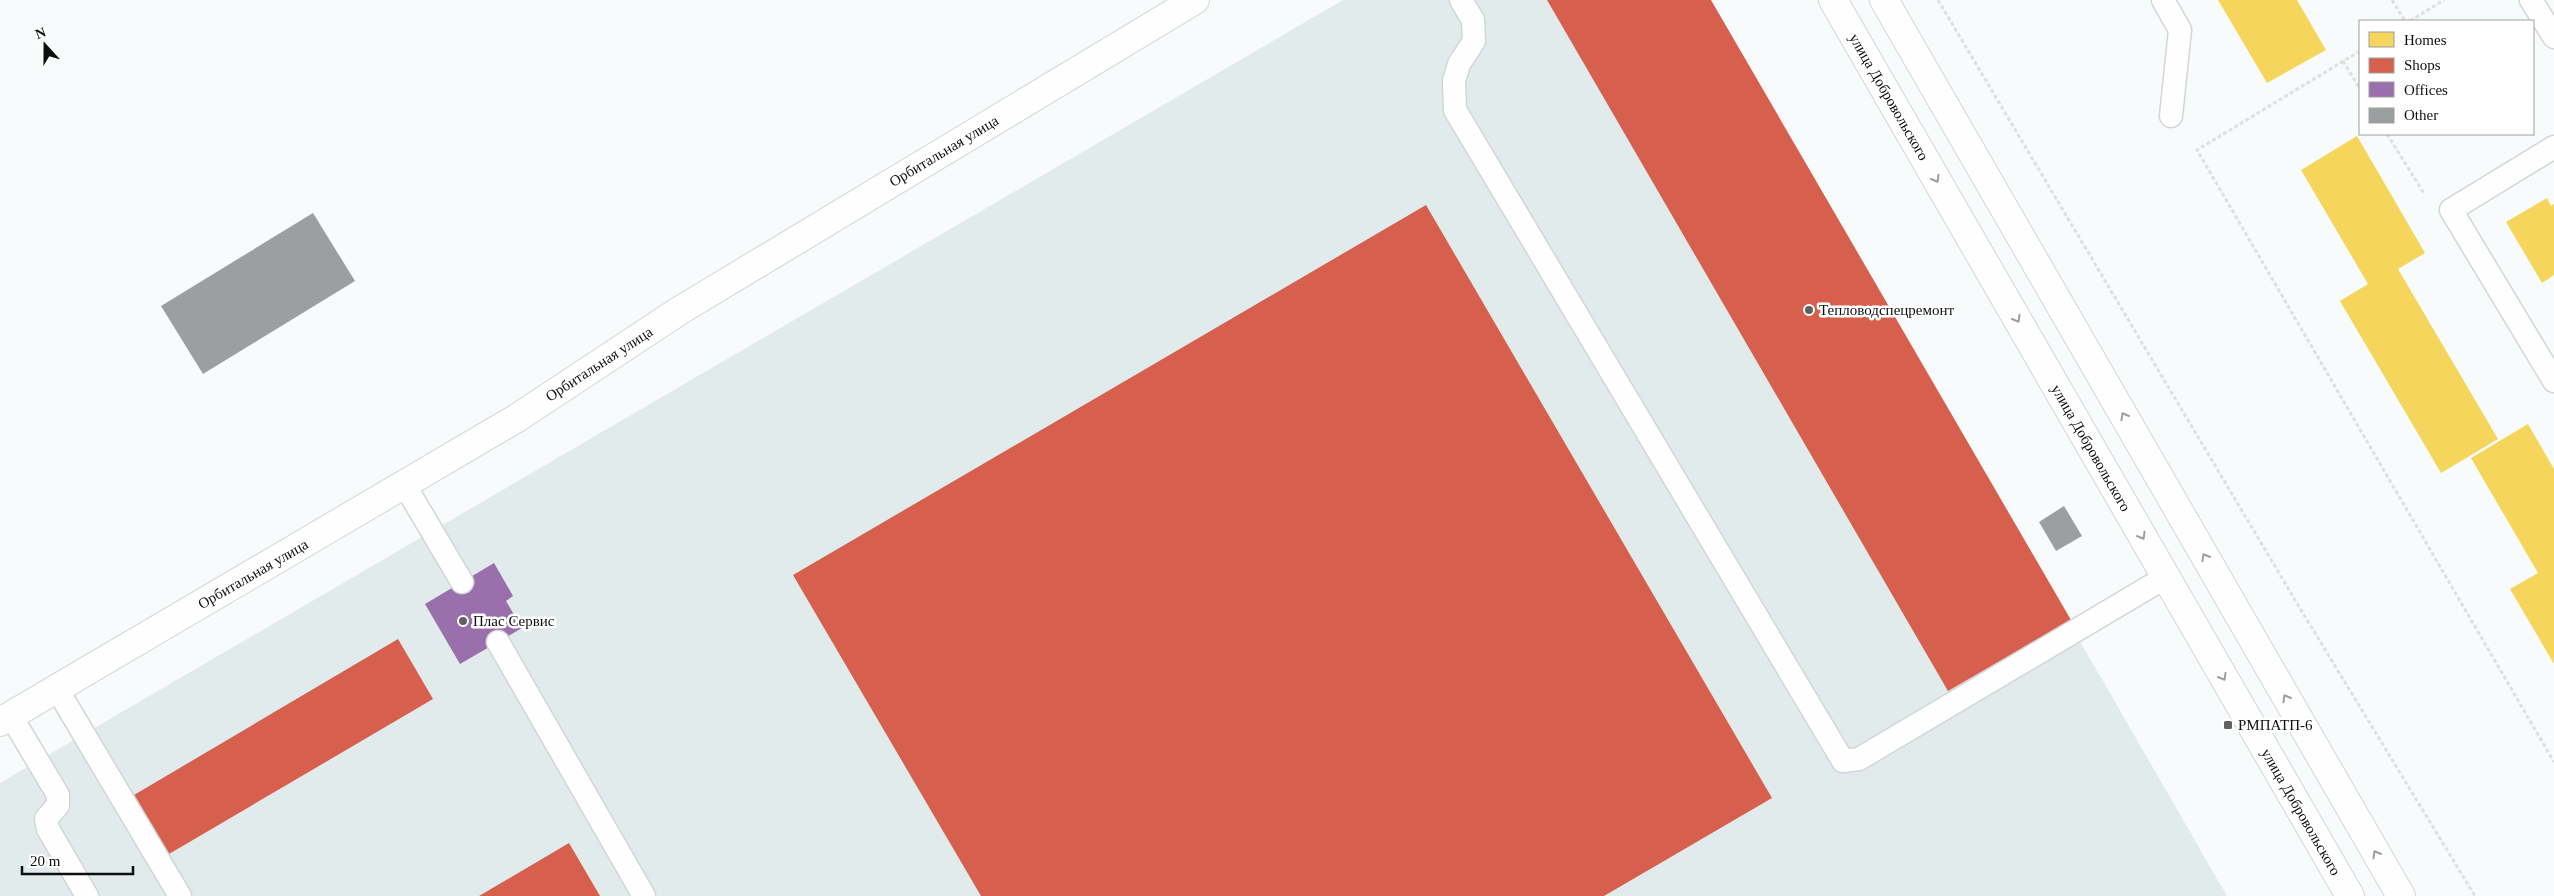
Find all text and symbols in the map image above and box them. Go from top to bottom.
north arrow [20,20,70,70]
legend [2359,20,2534,135]
text: N [33,25,48,42]
street label: улица Добровольского [1846,31,1932,163]
text: Homes [2404,32,2447,48]
text: Shops [2404,57,2441,73]
text: Offices [2404,82,2448,98]
text: Other [2404,107,2438,123]
street label: Орбитальная улица [887,112,1002,190]
one-way arrow [1929,173,1939,182]
place label: Тепловодспецремонт [1819,302,1954,318]
marker: Тепловодспецремонт [1803,304,1815,316]
one-way arrow [2010,314,2020,323]
street label: Орбитальная улица [543,323,656,405]
street label: улица Добровольского [2048,382,2134,514]
one-way arrow [2120,413,2130,422]
one-way arrow [2135,531,2145,540]
street label: Орбитальная улица [195,536,311,612]
one-way arrow [2202,553,2212,562]
place label: Плас Сервис [473,613,555,629]
marker: Плас Сервис [457,615,469,627]
one-way arrow [2217,671,2227,680]
one-way arrow [2283,694,2293,703]
place label: РМПАТП-6 [2238,717,2313,733]
marker: РМПАТП-6 [2222,719,2234,731]
street label: улица Добровольского [2258,746,2344,878]
scale bar [22,844,134,876]
one-way arrow [2373,850,2383,859]
text: 20 m [30,853,61,869]

